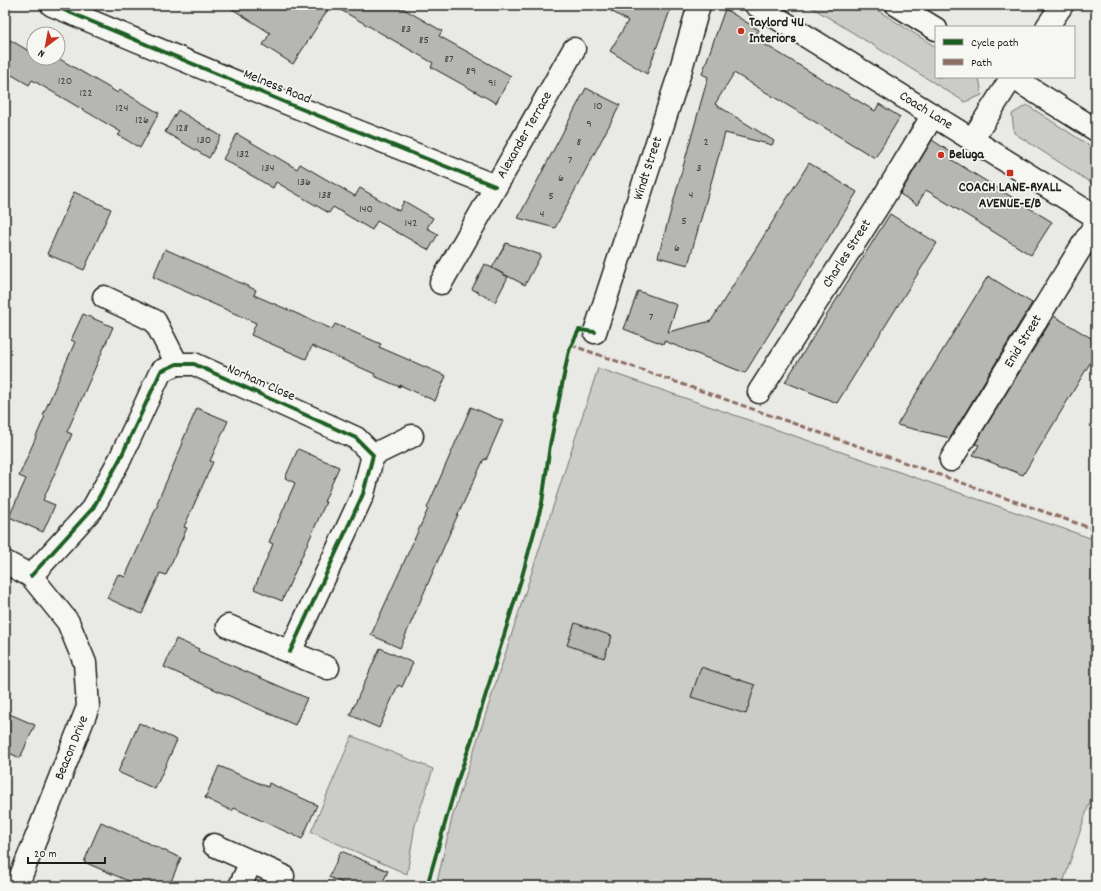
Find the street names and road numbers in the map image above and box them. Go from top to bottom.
street label: Melness Road [240,64,314,110]
street label: Coach Lane [895,86,956,135]
street label: Alexander Terrace [492,88,558,182]
street label: Windt Street [629,134,668,203]
street label: Charles Street [818,216,877,292]
street label: Enid Street [1000,311,1048,372]
street label: Norham Close [224,359,298,407]
street label: Beacon Drive [50,713,94,783]

